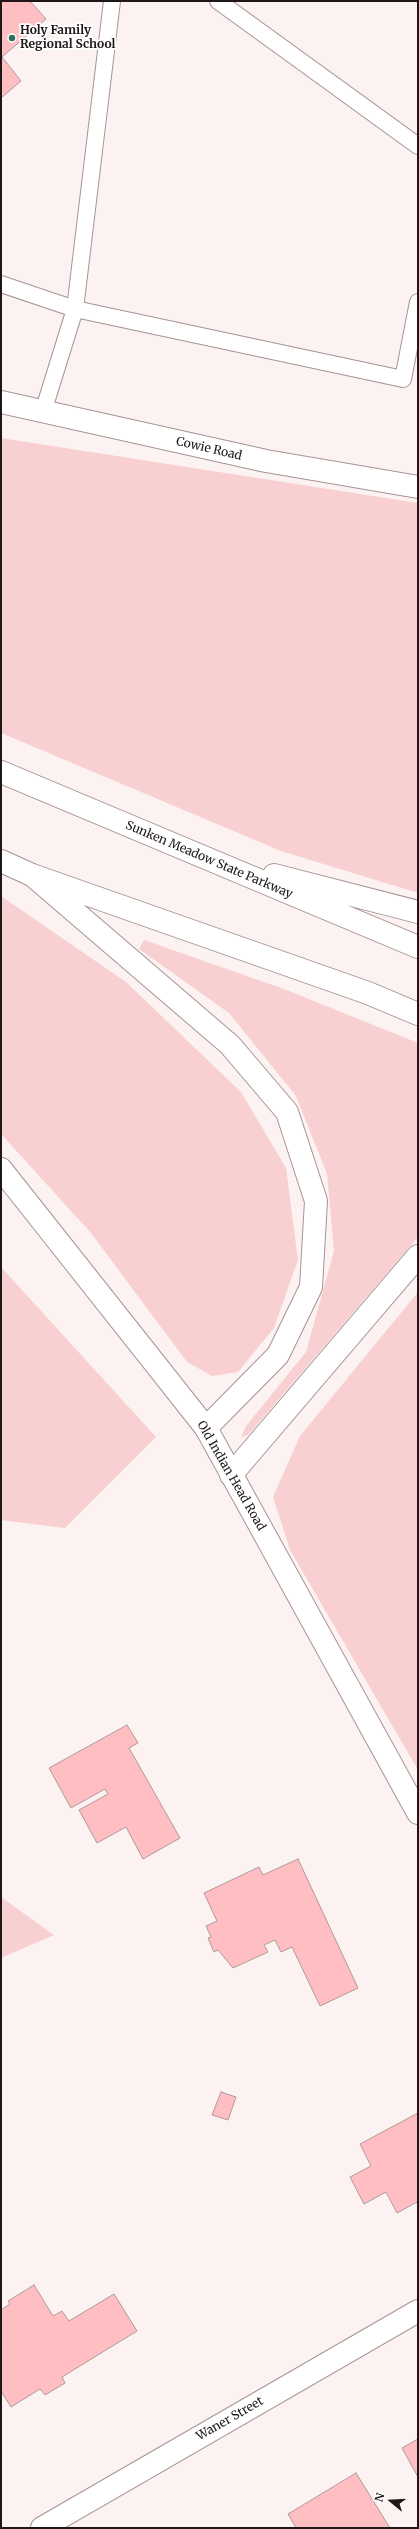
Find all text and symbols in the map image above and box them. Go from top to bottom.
place label: Holy Family Regional School [20,24,115,52]
marker: Holy Family Regional School [7,33,17,43]
street label: Cowie Road [175,434,243,464]
street label: Sunken Meadow State Parkway [123,818,295,902]
street label: Old Indian Head Road [194,1419,268,1533]
street label: Waner Street [194,2394,266,2444]
north arrow [371,2481,411,2521]
text: N [372,2491,388,2504]

